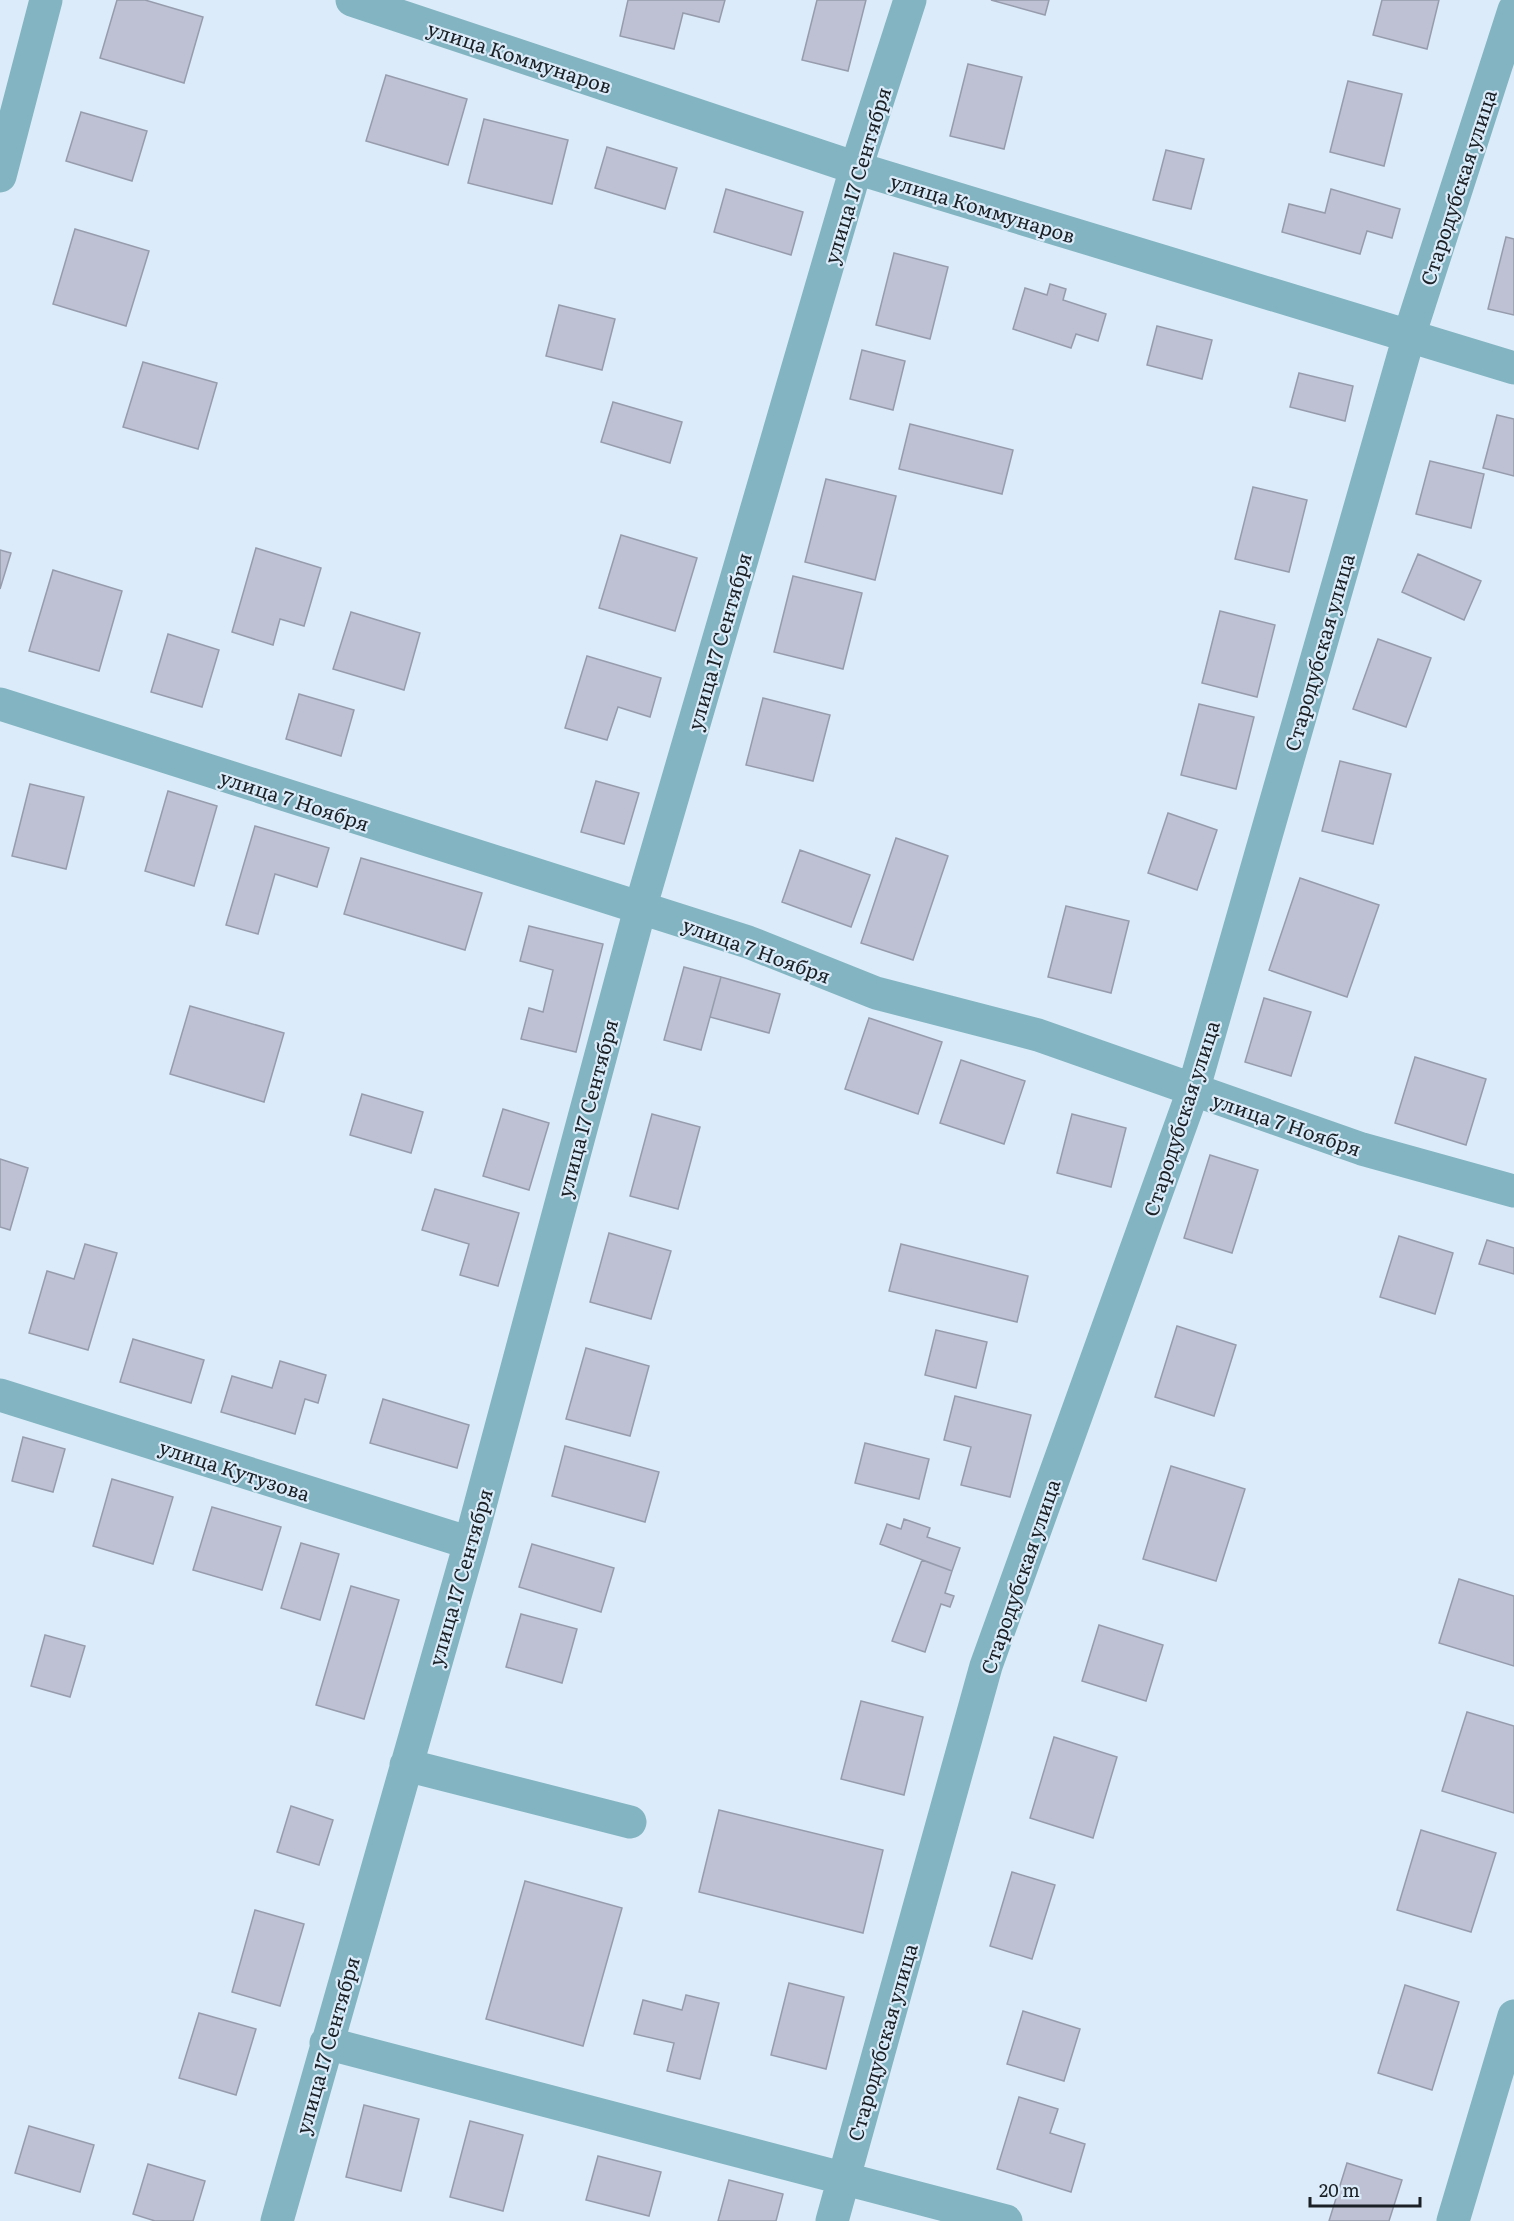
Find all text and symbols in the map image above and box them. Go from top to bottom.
street label: улица Коммунаров [424,12,616,100]
street label: улица 17 Сентября [815,83,897,267]
street label: Стародубская улица [1411,85,1503,289]
street label: улица Коммунаров [887,165,1079,249]
street label: улица 17 Сентября [678,549,758,733]
street label: Стародубская улица [1275,549,1361,754]
street label: улица 7 Ноября [216,761,374,837]
street label: улица 7 Ноября [679,908,835,990]
street label: улица 17 Сентября [548,1015,624,1201]
street label: Стародубская улица [1134,1016,1226,1220]
street label: улица 7 Ноября [1209,1083,1365,1163]
street label: улица Кутузова [156,1430,315,1508]
street label: Стародубская улица [972,1474,1067,1678]
street label: улица 17 Сентября [419,1485,499,1669]
street label: Стародубская улица [838,1939,924,2144]
street label: улица 17 Сентября [286,1953,366,2137]
scale bar [1310,2170,1420,2208]
text: 20 m [1319,2176,1360,2203]

